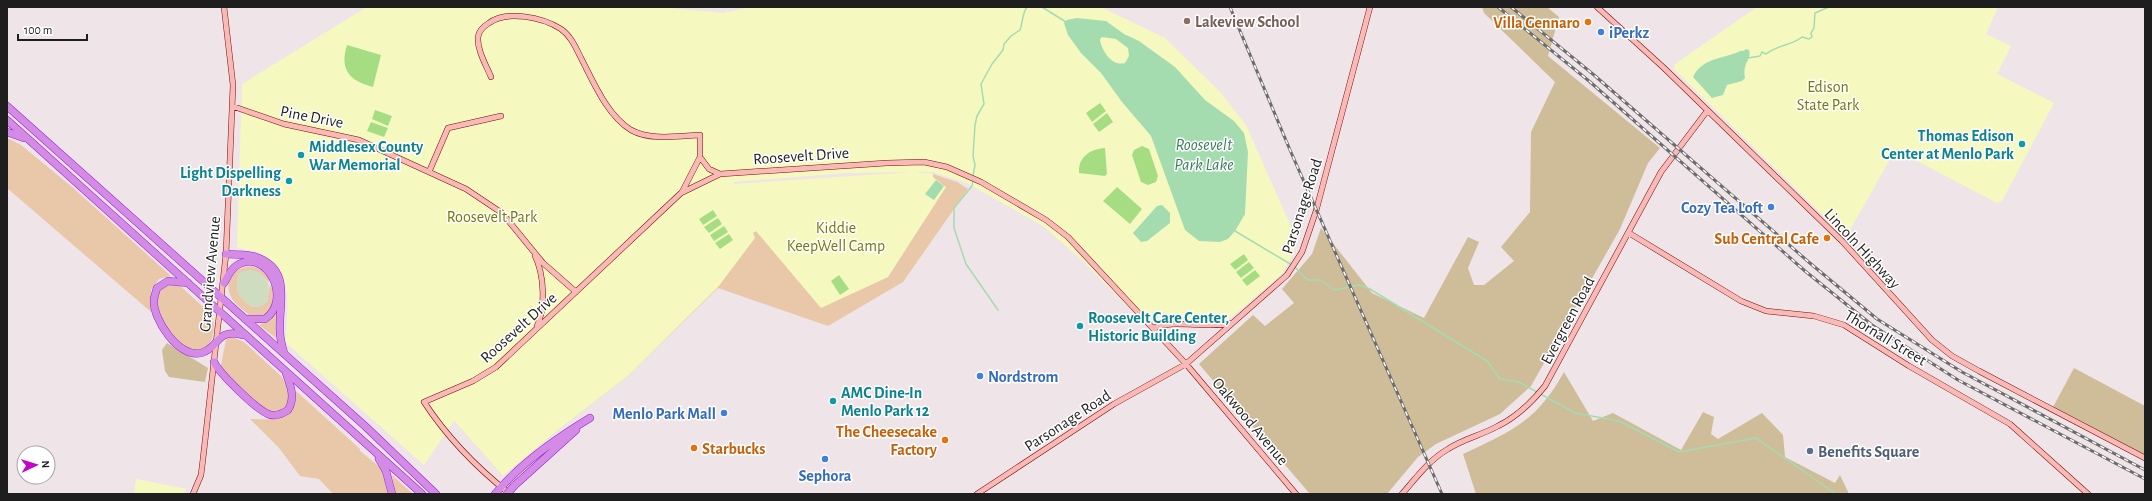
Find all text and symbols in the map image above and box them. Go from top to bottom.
place label: Lakeview School [1195,14,1300,30]
place label: Villa Gennaro [1493,15,1580,31]
scale bar [18,16,87,42]
marker: Lakeview School [1182,16,1192,26]
marker: Villa Gennaro [1583,17,1593,27]
text: 100 m [24,24,52,36]
place label: iPerkz [1609,25,1649,41]
marker: iPerkz [1596,27,1606,37]
park label: Edison State Park [1797,79,1860,113]
street label: Pine Drive [279,103,345,131]
place label: Thomas Edison Center at Menlo Park [1881,128,2014,162]
water label: Roosevelt Park Lake [1174,136,1234,173]
place label: Middlesex County War Memorial [309,139,424,173]
marker: Thomas Edison Center at Menlo Park [2017,139,2027,149]
street label: Roosevelt Drive [753,145,850,167]
marker: Middlesex County War Memorial [296,150,306,160]
street label: Parsonage Road [1279,157,1325,256]
place label: Light Dispelling Darkness [180,165,282,199]
marker: Light Dispelling Darkness [284,176,294,186]
place label: Cozy Tea Loft [1681,200,1764,217]
marker: Cozy Tea Loft [1766,202,1776,212]
street label: Lincoln Highway [1821,206,1903,293]
park label: Roosevelt Park [447,209,538,225]
street label: Grandview Avenue [197,216,223,333]
park label: Kiddie KeepWell Camp [787,220,885,254]
place label: Sub Central Cafe [1714,231,1819,247]
marker: Sub Central Cafe [1822,233,1832,243]
street label: Evergreen Road [1538,274,1598,367]
street label: Roosevelt Drive [478,290,560,366]
street label: Thornall Street [1842,307,1929,369]
place label: Roosevelt Care Center, Historic Building [1088,310,1230,344]
marker: Roosevelt Care Center, Historic Building [1075,321,1085,331]
place label: Nordstrom [988,369,1059,385]
marker: Nordstrom [975,371,985,381]
street label: Oakwood Avenue [1209,375,1291,468]
place label: AMC Dine-In Menlo Park 12 [841,385,930,419]
street label: Parsonage Road [1022,387,1114,455]
marker: AMC Dine-In Menlo Park 12 [828,396,838,406]
place label: Menlo Park Mall [612,406,716,422]
marker: Menlo Park Mall [719,408,729,418]
place label: The Cheesecake Factory [836,424,938,459]
marker: The Cheesecake Factory [940,435,950,445]
place label: Starbucks [702,441,765,457]
marker: Starbucks [689,443,699,453]
place label: Benefits Square [1818,444,1920,460]
north arrow [16,445,56,485]
marker: Benefits Square [1805,446,1815,456]
marker: Sephora [820,454,830,464]
text: N [40,460,51,469]
place label: Sephora [799,468,852,484]

